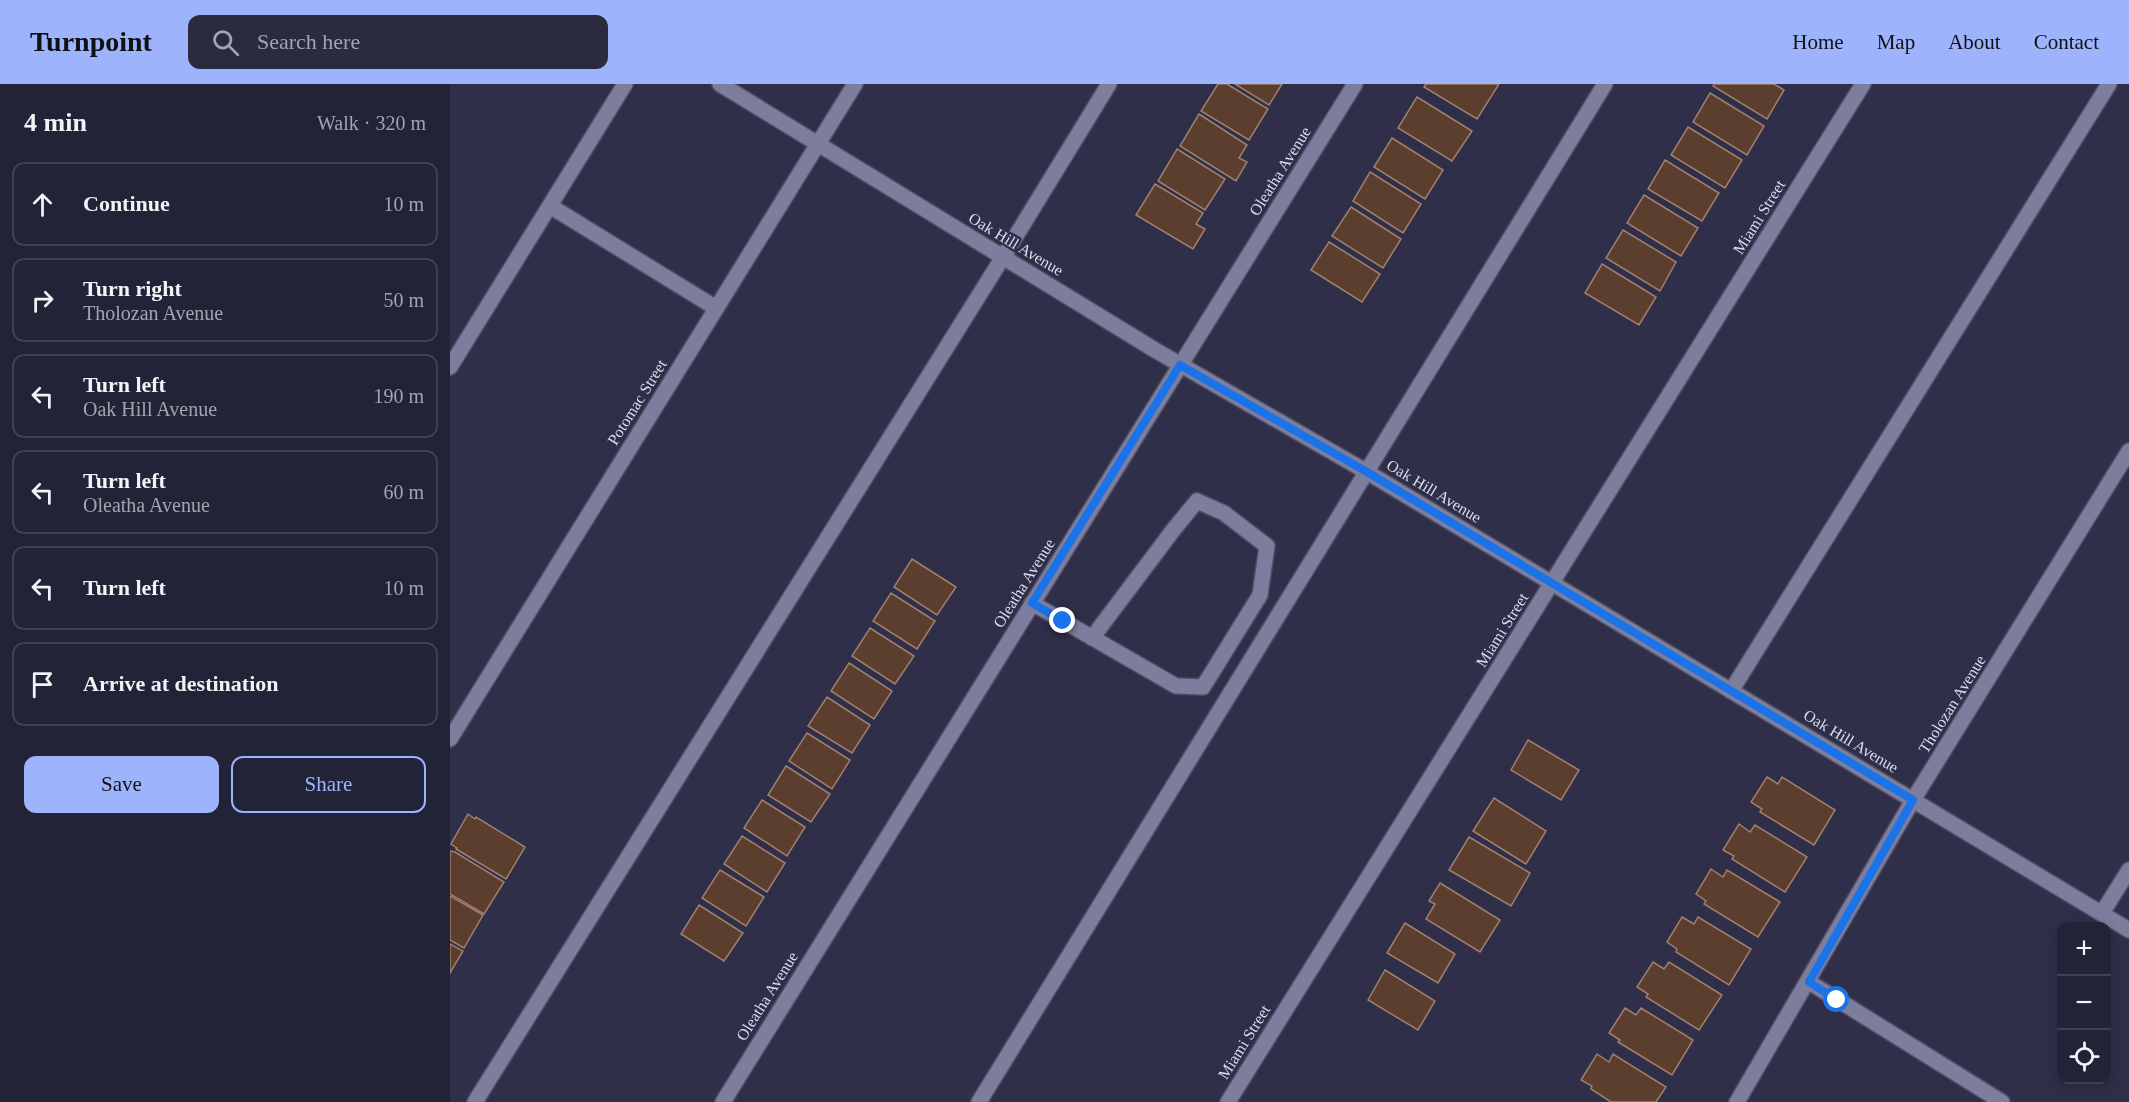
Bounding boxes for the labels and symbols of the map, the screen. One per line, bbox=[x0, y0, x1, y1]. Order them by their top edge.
street label: Oleatha Avenue bbox=[1246, 123, 1314, 219]
street label: Miami Street bbox=[1730, 176, 1789, 257]
street label: Oak Hill Avenue bbox=[966, 209, 1066, 279]
street label: Potomac Street bbox=[604, 356, 670, 448]
street label: Oak Hill Avenue bbox=[1384, 456, 1484, 526]
street label: Oleatha Avenue bbox=[990, 535, 1058, 631]
street label: Miami Street bbox=[1473, 589, 1532, 670]
route end bbox=[1049, 607, 1075, 633]
street label: Tholozan Avenue bbox=[1915, 652, 1989, 756]
street label: Oak Hill Avenue bbox=[1801, 706, 1901, 776]
street label: Oleatha Avenue bbox=[733, 948, 801, 1044]
route start bbox=[1823, 986, 1849, 1012]
street label: Miami Street bbox=[1215, 1001, 1274, 1082]

